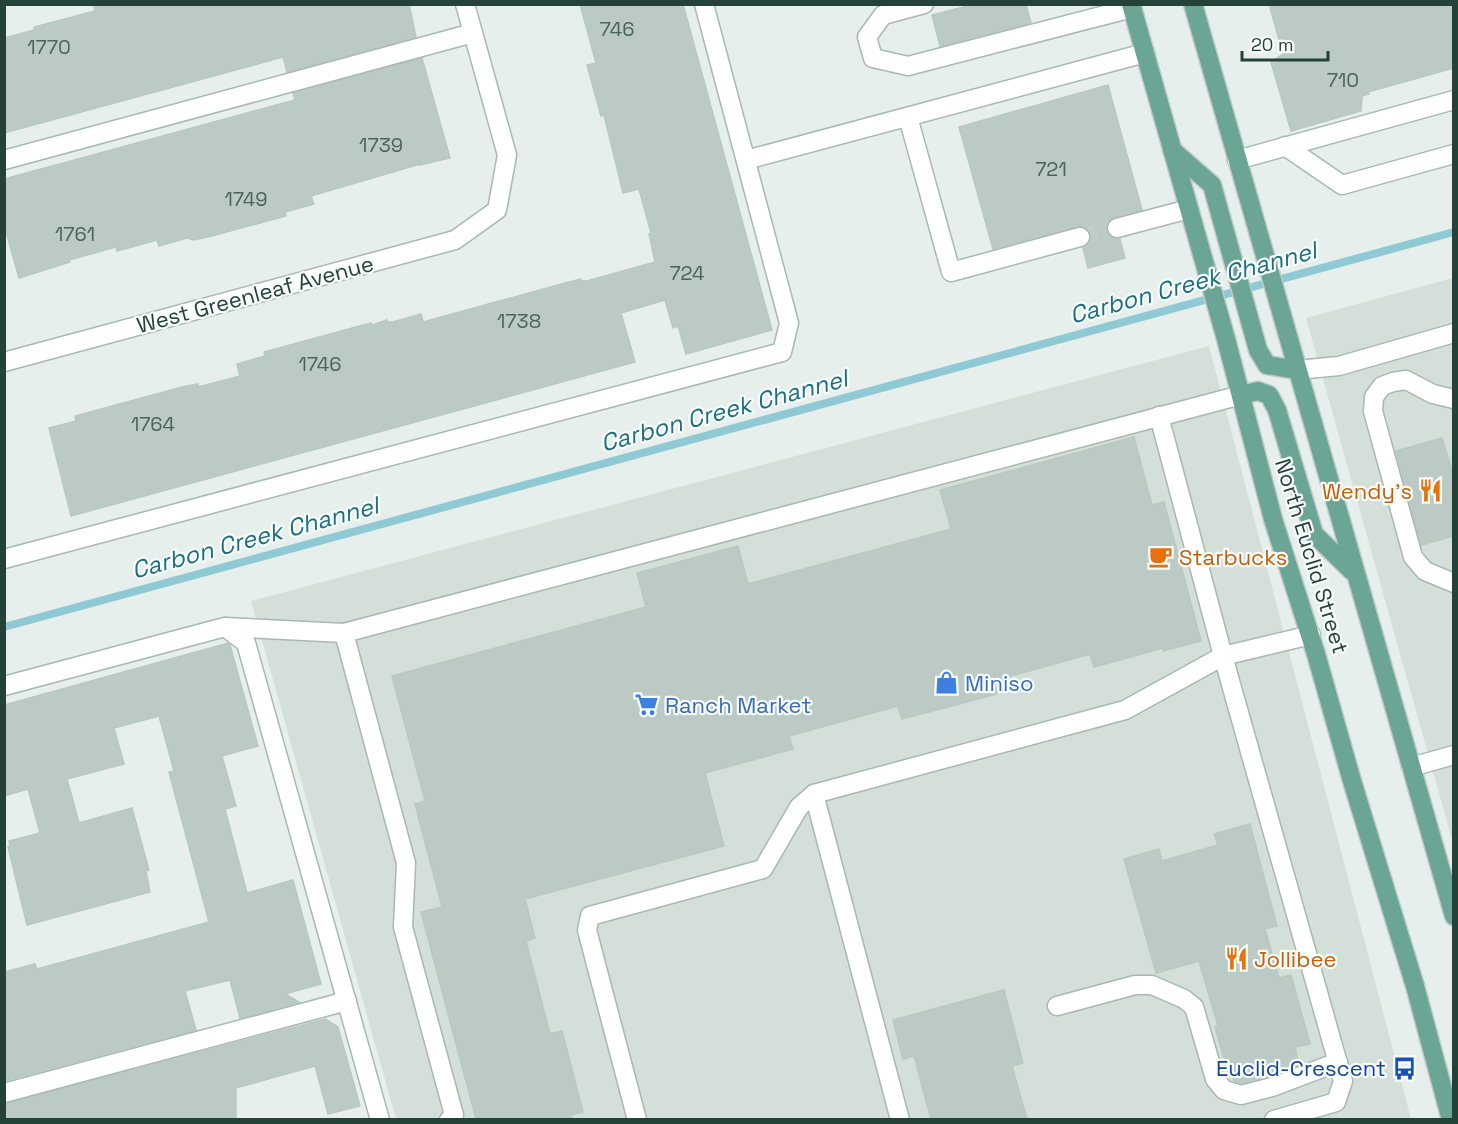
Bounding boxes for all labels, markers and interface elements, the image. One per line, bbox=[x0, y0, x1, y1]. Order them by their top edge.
house number: 746 bbox=[600, 16, 634, 42]
scale bar bbox=[1242, 24, 1328, 62]
text: 20 m bbox=[1251, 33, 1294, 56]
house number: 1770 bbox=[27, 34, 71, 60]
house number: 710 bbox=[1327, 67, 1359, 93]
house number: 1739 bbox=[359, 132, 403, 158]
house number: 721 bbox=[1035, 156, 1067, 182]
house number: 1749 bbox=[224, 186, 268, 212]
house number: 1761 bbox=[55, 221, 95, 247]
water label: Carbon Creek Channel bbox=[1066, 234, 1323, 330]
street label: West Greenleaf Avenue bbox=[133, 249, 377, 339]
house number: 724 bbox=[669, 260, 705, 286]
house number: 1738 bbox=[497, 308, 541, 334]
house number: 1746 bbox=[298, 351, 342, 377]
water label: Carbon Creek Channel bbox=[597, 362, 854, 458]
house number: 1764 bbox=[131, 411, 175, 437]
street label: North Euclid Street bbox=[1269, 455, 1355, 657]
place label: Wendy's bbox=[1322, 477, 1412, 505]
restaurant icon: Wendy's bbox=[1417, 478, 1443, 504]
water label: Carbon Creek Channel bbox=[128, 489, 385, 585]
place label: Starbucks bbox=[1179, 543, 1287, 571]
cafe icon: Starbucks bbox=[1148, 544, 1174, 570]
place label: Miniso bbox=[965, 669, 1034, 697]
shop icon: Miniso bbox=[934, 670, 960, 696]
place label: Ranch Market bbox=[665, 691, 811, 719]
supermarket icon: Ranch Market bbox=[634, 692, 660, 718]
place label: Jollibee bbox=[1254, 945, 1336, 973]
restaurant icon: Jollibee bbox=[1223, 946, 1249, 972]
place label: Euclid-Crescent bbox=[1216, 1054, 1386, 1082]
bus stop icon: Euclid-Crescent bbox=[1391, 1055, 1417, 1081]

